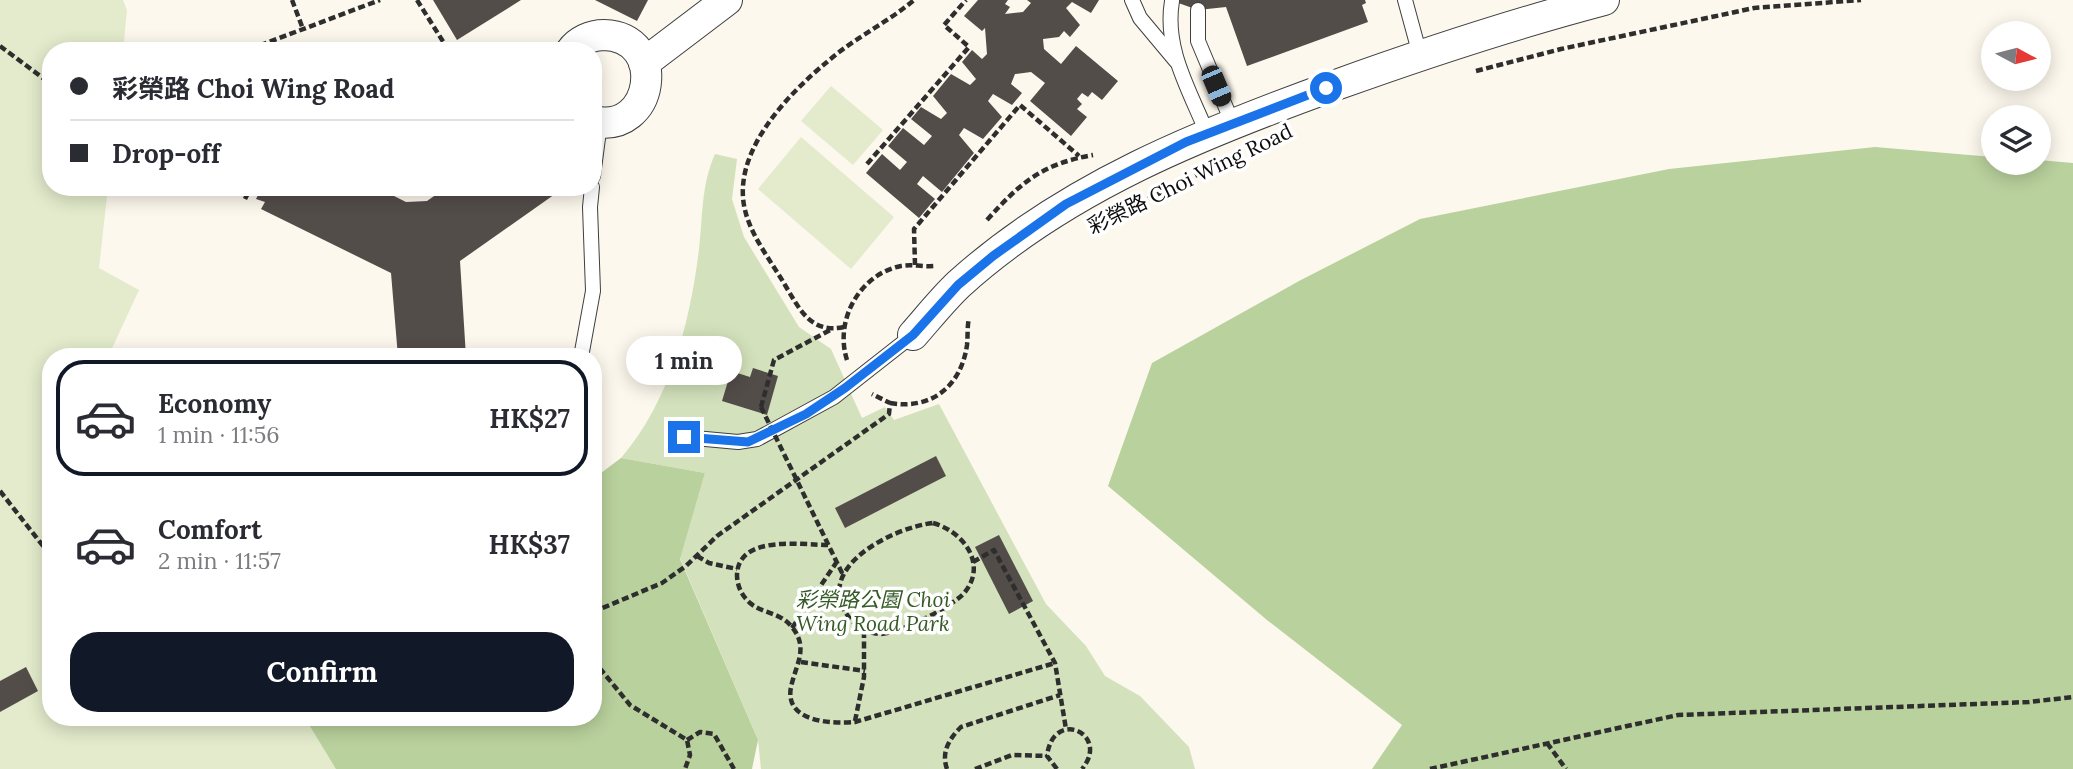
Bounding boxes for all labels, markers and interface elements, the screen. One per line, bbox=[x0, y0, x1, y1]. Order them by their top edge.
north arrow bbox=[1981, 21, 2051, 91]
map controls bbox=[1981, 21, 2051, 175]
car bbox=[1199, 63, 1234, 109]
text: 彩榮路 Choi Wing Road bbox=[112, 72, 394, 105]
route start bbox=[1310, 72, 1342, 104]
button: layers bbox=[1981, 105, 2051, 175]
street label: 彩榮路 Choi Wing Road bbox=[1083, 117, 1297, 240]
text: Drop-off bbox=[112, 137, 220, 170]
callout: 1 min bbox=[626, 336, 742, 384]
text: 1 min bbox=[655, 346, 713, 375]
icon: car bbox=[74, 387, 137, 450]
text: Economy bbox=[158, 387, 271, 420]
text: HK$27 bbox=[489, 402, 570, 435]
text: 1 min · 11:56 bbox=[158, 420, 280, 449]
route end bbox=[668, 421, 700, 453]
icon: car bbox=[74, 513, 137, 576]
text: Comfort bbox=[158, 513, 262, 546]
text: HK$37 bbox=[488, 528, 570, 561]
text: 2 min · 11:57 bbox=[158, 546, 281, 575]
park label: 彩榮路公園 Choi Wing Road Park bbox=[796, 586, 951, 637]
button: Confirm bbox=[70, 632, 574, 712]

